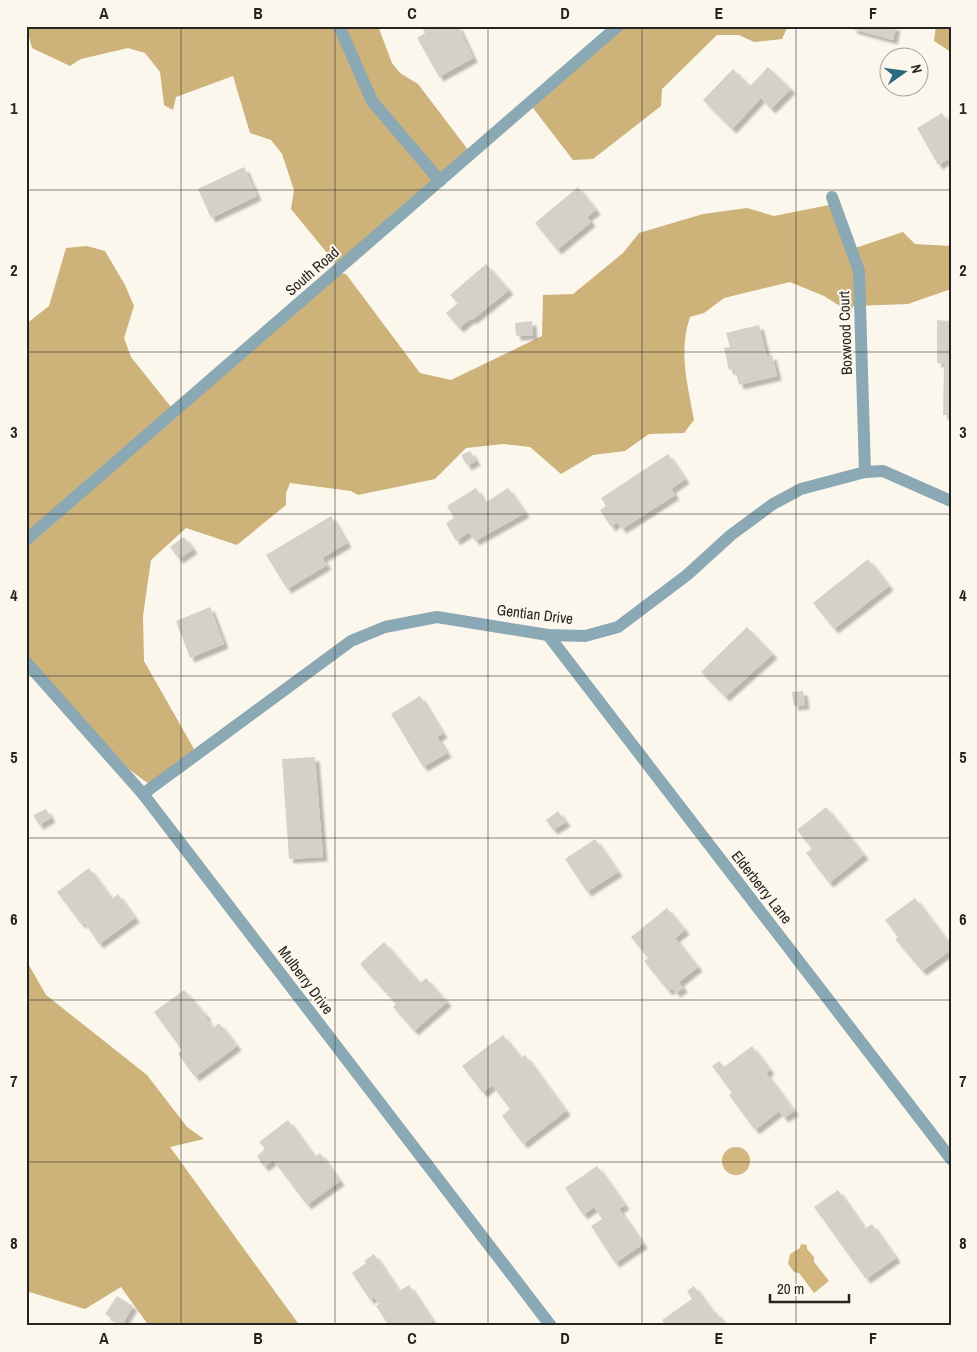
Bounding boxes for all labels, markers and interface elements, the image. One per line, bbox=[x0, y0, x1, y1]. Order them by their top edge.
text: A bbox=[99, 2, 109, 24]
text: B bbox=[253, 2, 263, 24]
text: C bbox=[407, 2, 417, 24]
text: D bbox=[560, 2, 570, 24]
text: E bbox=[715, 2, 724, 24]
text: F bbox=[869, 2, 877, 24]
north arrow bbox=[880, 48, 930, 98]
text: N bbox=[907, 63, 926, 75]
text: 1 bbox=[10, 97, 18, 119]
text: 1 bbox=[959, 97, 967, 119]
street label: South Road bbox=[281, 242, 343, 300]
text: 2 bbox=[10, 259, 18, 281]
text: 2 bbox=[959, 259, 967, 281]
street label: Boxwood Court bbox=[833, 290, 857, 375]
text: 3 bbox=[10, 421, 18, 443]
text: 3 bbox=[959, 421, 967, 443]
text: 4 bbox=[10, 584, 18, 606]
text: 4 bbox=[959, 584, 967, 606]
street label: Gentian Drive bbox=[496, 599, 574, 629]
text: 5 bbox=[10, 746, 18, 768]
text: 5 bbox=[959, 746, 967, 768]
street label: Elderberry Lane bbox=[727, 846, 797, 928]
text: 6 bbox=[10, 908, 18, 930]
text: 6 bbox=[959, 908, 967, 930]
street label: Mulberry Drive bbox=[273, 941, 339, 1019]
text: 7 bbox=[10, 1070, 18, 1092]
text: 7 bbox=[959, 1070, 967, 1092]
text: 8 bbox=[10, 1232, 18, 1254]
text: 8 bbox=[959, 1232, 967, 1254]
scale bar bbox=[770, 1272, 848, 1304]
text: 20 m bbox=[777, 1278, 804, 1299]
text: A bbox=[99, 1327, 109, 1349]
text: B bbox=[253, 1327, 263, 1349]
text: C bbox=[407, 1327, 417, 1349]
text: D bbox=[560, 1327, 570, 1349]
text: E bbox=[715, 1327, 724, 1349]
text: F bbox=[869, 1327, 877, 1349]

